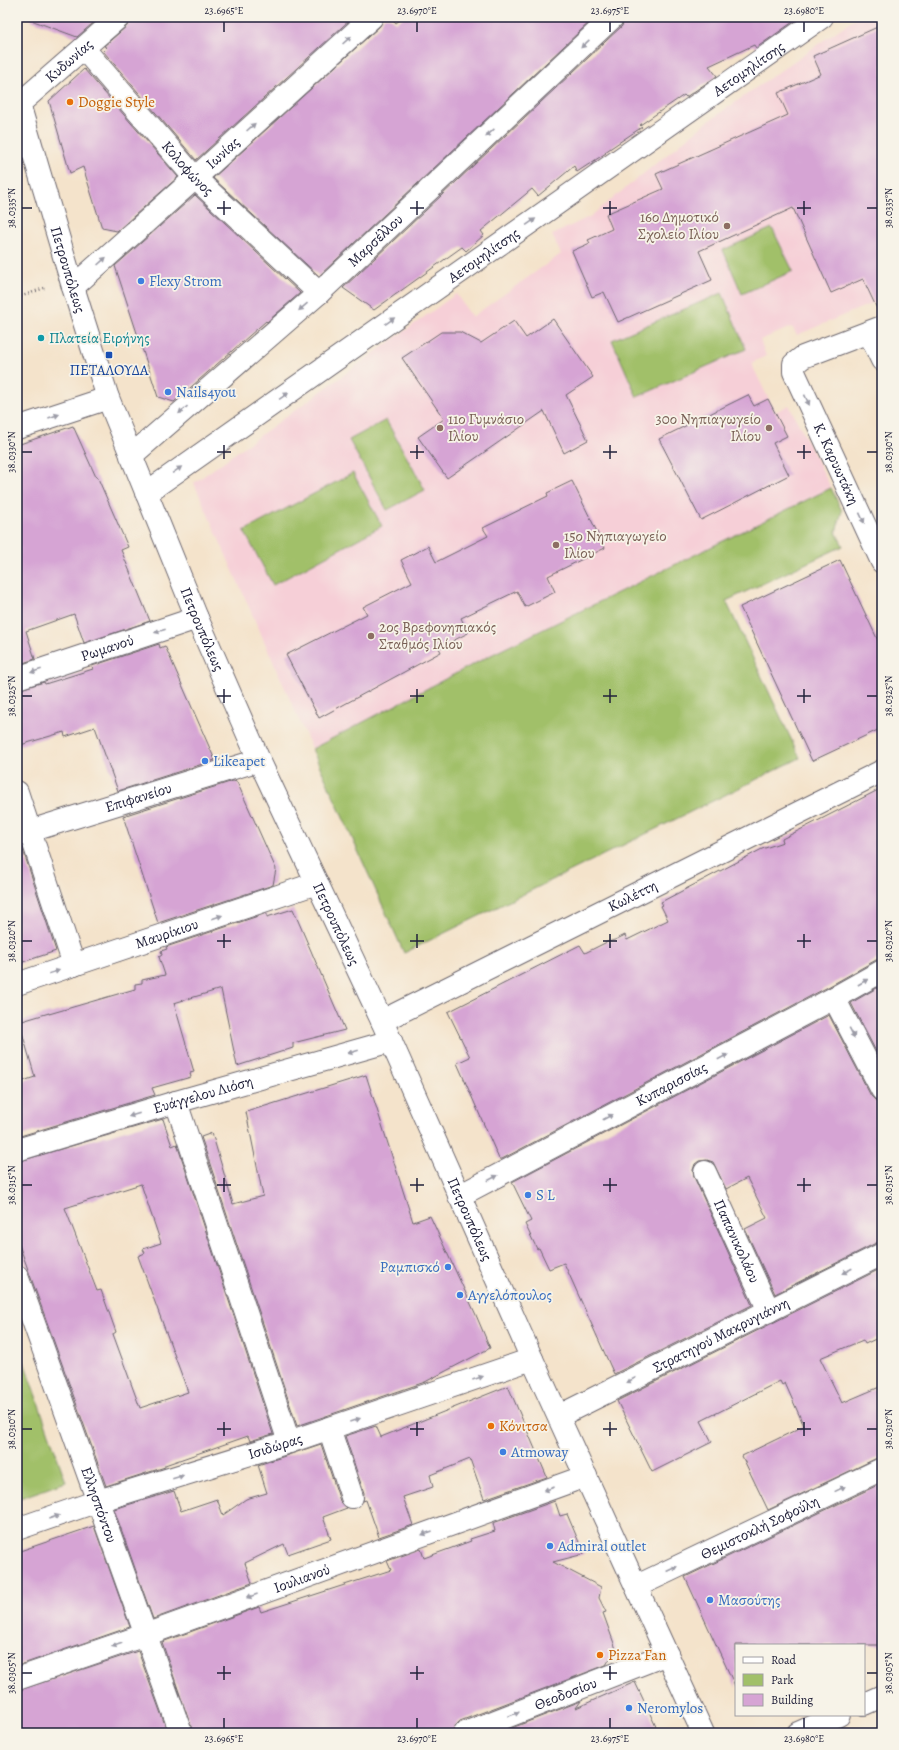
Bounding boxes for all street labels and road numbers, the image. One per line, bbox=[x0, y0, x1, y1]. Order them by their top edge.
street label: Κυδωνίας bbox=[41, 34, 97, 87]
street label: Αετομηλίτσης bbox=[708, 37, 788, 101]
street label: Ιωνίας bbox=[202, 132, 244, 173]
street label: Κολοφώνος bbox=[157, 136, 218, 200]
street label: Μαρσέλλου bbox=[343, 209, 407, 271]
street label: Αετομηλίτσης bbox=[443, 223, 523, 288]
street label: Πετρουπόλεως bbox=[46, 224, 91, 315]
street label: Κ. Καρυωτάκη bbox=[809, 419, 864, 508]
street label: Πετρουπόλεως bbox=[176, 584, 229, 674]
street label: Ρωμανού bbox=[78, 630, 136, 666]
street label: Επιφανείου bbox=[103, 778, 174, 817]
street label: Κωλέττη bbox=[604, 875, 661, 917]
street label: Πετρουπόλεως bbox=[308, 879, 364, 969]
street label: Μαυρίκιου bbox=[133, 914, 201, 953]
street label: Κυπαρισσίας bbox=[632, 1057, 710, 1111]
street label: Ευάγγελου Λιόση bbox=[151, 1071, 255, 1118]
street label: Πετρουπόλεως bbox=[443, 1174, 497, 1264]
street label: Παπανικολάου bbox=[709, 1196, 765, 1286]
street label: Στρατηγού Μακρυγιάννη bbox=[649, 1292, 792, 1377]
street label: Ισιδώρας bbox=[246, 1428, 305, 1464]
street label: Ελλησπόντου bbox=[76, 1464, 122, 1546]
street label: Θεμιστοκλή Σοφούλη bbox=[697, 1491, 822, 1564]
street label: Ιουλιανού bbox=[271, 1559, 333, 1598]
street label: Θεοδοσίου bbox=[532, 1672, 600, 1715]

